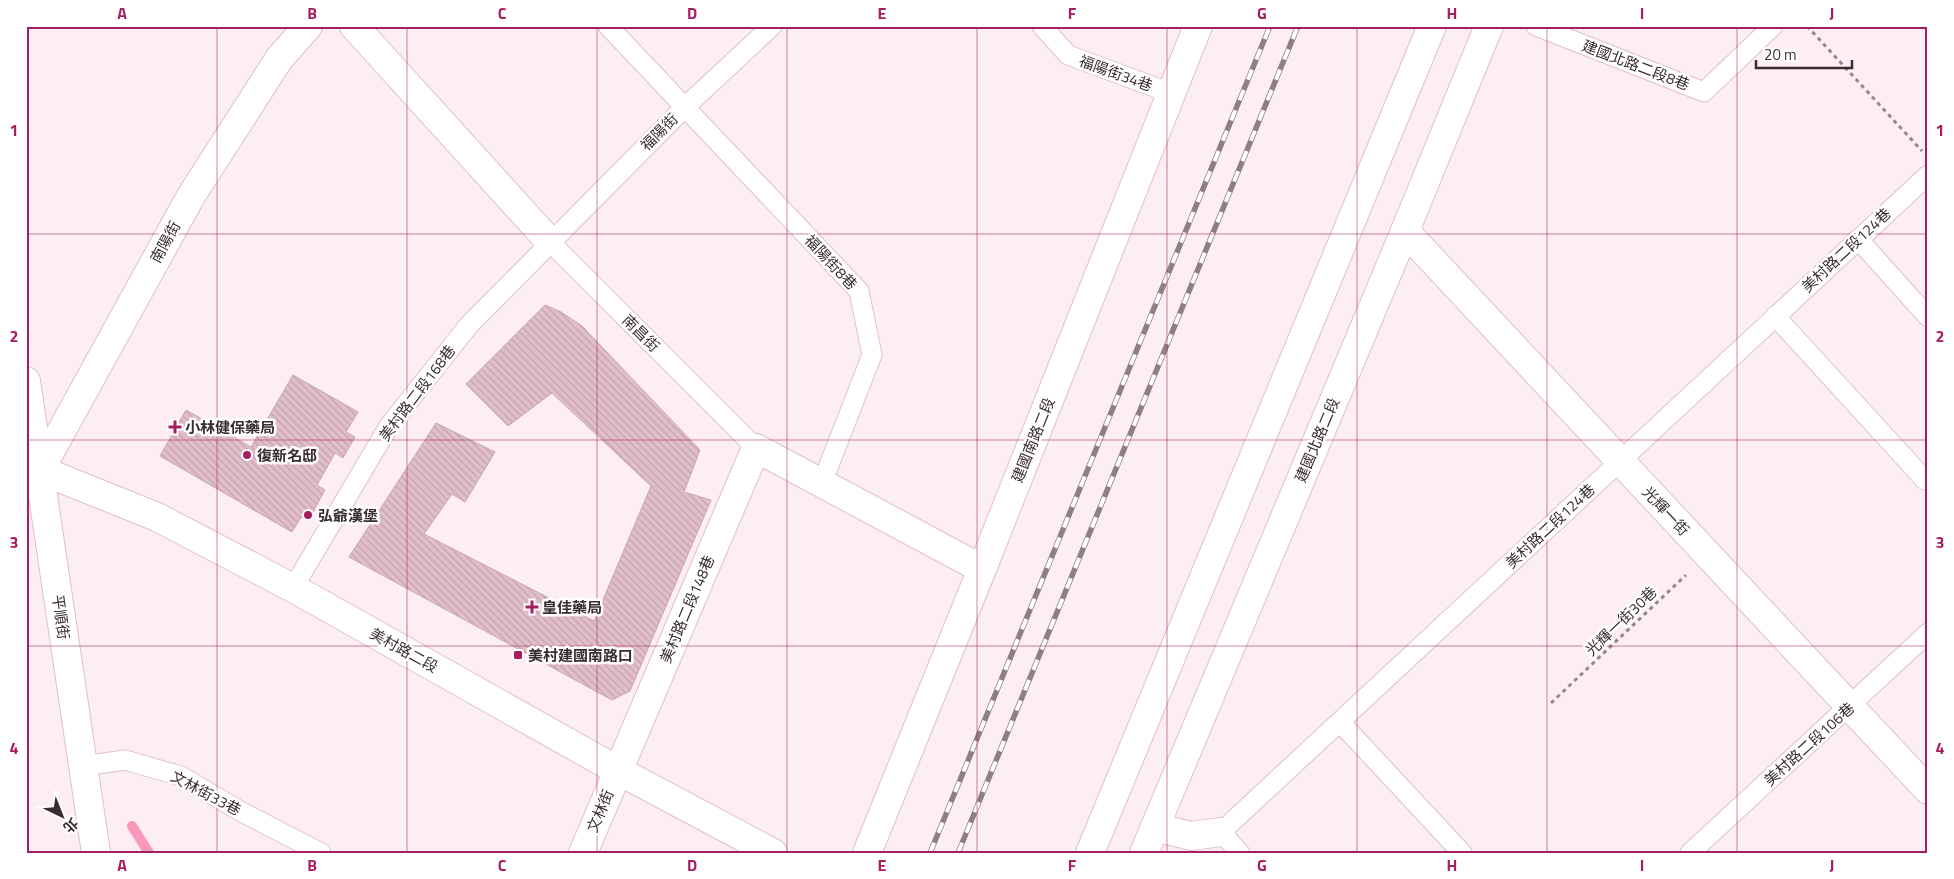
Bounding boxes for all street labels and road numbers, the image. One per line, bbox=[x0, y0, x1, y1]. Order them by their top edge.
street label: 建國北路二段8巷 bbox=[1579, 34, 1693, 96]
street label: 福陽街34巷 bbox=[1076, 49, 1156, 97]
street label: 福陽街 bbox=[635, 108, 683, 156]
street label: 美村路二段124巷 bbox=[1796, 202, 1896, 298]
street label: 南陽街 bbox=[144, 217, 186, 267]
street label: 福陽街8巷 bbox=[799, 229, 863, 295]
street label: 南昌街 bbox=[617, 309, 665, 357]
street label: 美村路二段168巷 bbox=[373, 340, 461, 446]
street label: 建國南路二段 bbox=[1005, 394, 1061, 486]
street label: 建國北路二段 bbox=[1289, 394, 1345, 486]
street label: 美村路二段124巷 bbox=[1500, 478, 1600, 574]
street label: 光輝一街 bbox=[1637, 481, 1695, 541]
street label: 美村路二段148巷 bbox=[654, 551, 720, 667]
street label: 光輝一街30巷 bbox=[1580, 581, 1662, 661]
street label: 平順街 bbox=[46, 593, 76, 641]
street label: 美村路二段 bbox=[366, 622, 442, 678]
street label: 美村路二段106巷 bbox=[1758, 697, 1860, 791]
street label: 文林街33巷 bbox=[167, 765, 245, 821]
street label: 文林街 bbox=[581, 786, 619, 836]

